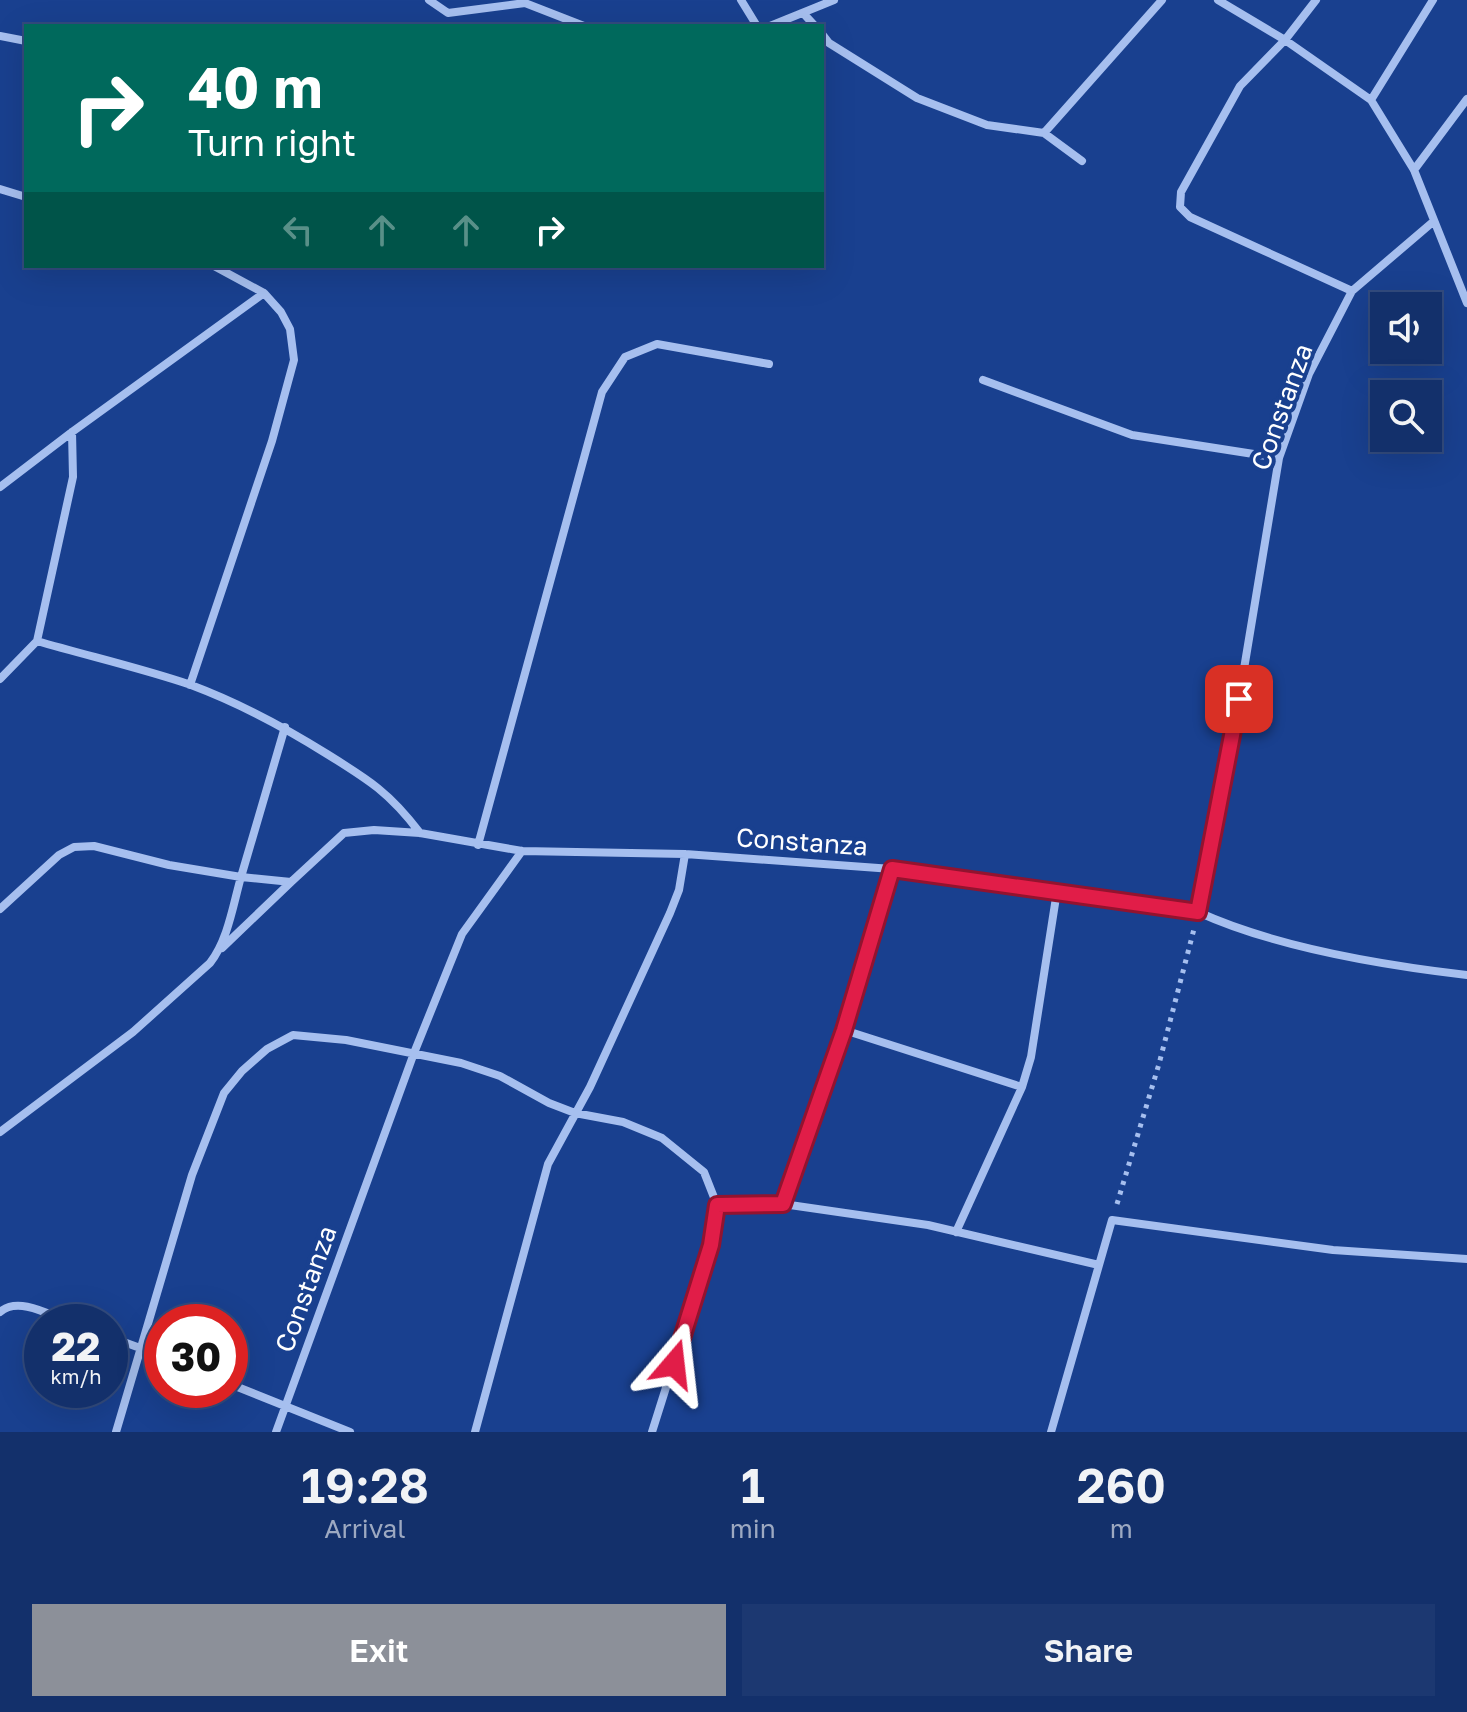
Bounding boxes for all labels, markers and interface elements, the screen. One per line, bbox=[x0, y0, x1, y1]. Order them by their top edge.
text: 40 m bbox=[188, 53, 322, 120]
icon: right bbox=[56, 56, 160, 160]
text: Turn right bbox=[188, 121, 356, 164]
icon: left bbox=[276, 208, 320, 252]
icon: ahead bbox=[360, 208, 404, 252]
icon: ahead bbox=[444, 208, 488, 252]
icon: right bbox=[528, 208, 572, 252]
map controls bbox=[1370, 292, 1442, 452]
button: sound bbox=[1370, 292, 1442, 364]
street label: Constanza bbox=[1244, 339, 1319, 474]
button: search bbox=[1370, 380, 1442, 452]
pin bbox=[1205, 665, 1273, 733]
icon: arrive bbox=[1217, 677, 1261, 721]
street label: Constanza bbox=[735, 821, 869, 862]
street label: Constanza bbox=[268, 1221, 343, 1356]
speed limit sign: 30 bbox=[144, 1304, 248, 1408]
text: 22 bbox=[52, 1322, 100, 1370]
position arrow bbox=[632, 1322, 716, 1406]
text: km/h bbox=[51, 1364, 101, 1388]
text: 19:28 bbox=[301, 1456, 429, 1514]
text: 1 bbox=[741, 1456, 765, 1514]
text: 260 bbox=[1077, 1456, 1166, 1514]
text: Arrival bbox=[324, 1513, 406, 1544]
text: min bbox=[730, 1513, 776, 1544]
text: m bbox=[1110, 1513, 1133, 1544]
button: Exit bbox=[32, 1604, 726, 1696]
button: Share bbox=[742, 1604, 1435, 1696]

